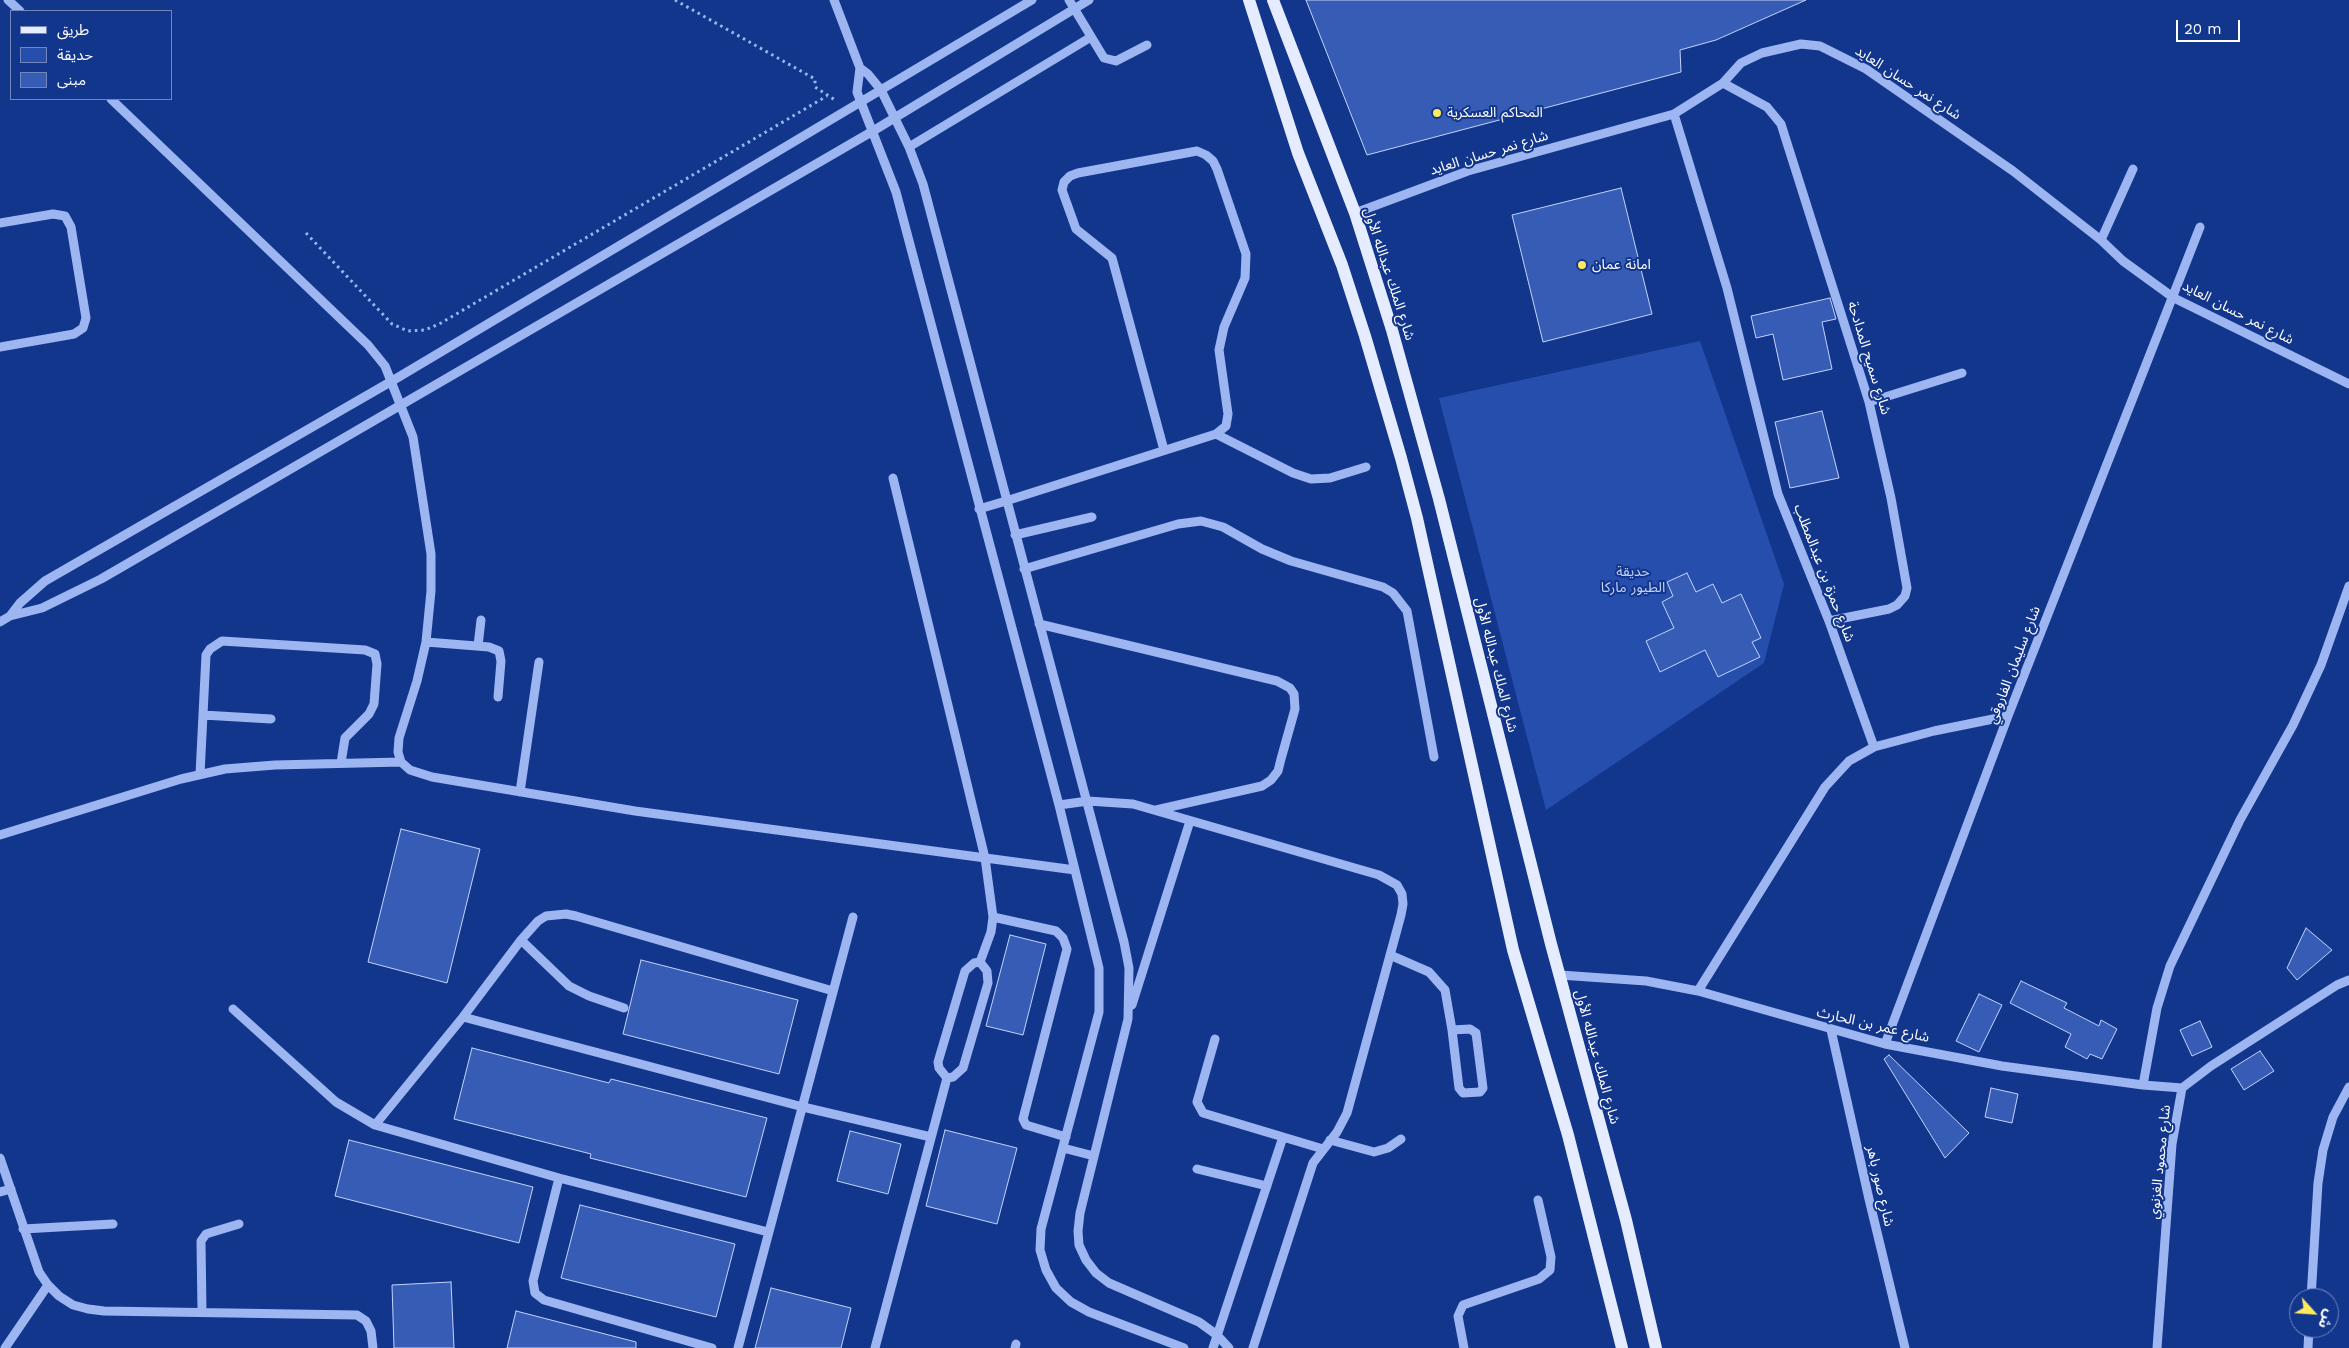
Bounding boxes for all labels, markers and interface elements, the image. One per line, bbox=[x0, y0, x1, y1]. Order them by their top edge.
legend bbox=[10, 10, 172, 100]
scale bar bbox=[2179, 10, 2243, 42]
text: 20 m bbox=[2184, 20, 2222, 38]
text: طريق bbox=[57, 21, 89, 39]
street label: شارع نمر حسان العايد bbox=[1852, 43, 1964, 123]
text: حديقة bbox=[57, 46, 93, 64]
text: مبنى bbox=[57, 71, 86, 89]
place label: المحاكم العسكرية bbox=[1447, 105, 1543, 121]
marker: المحاكم العسكرية bbox=[1431, 107, 1443, 119]
street label: شارع نمر حسان العايد bbox=[1428, 127, 1550, 179]
street label: شارع الملك عبدالله الأول bbox=[1360, 206, 1418, 342]
place label: امانة عمان bbox=[1592, 257, 1651, 273]
marker: امانة عمان bbox=[1576, 259, 1588, 271]
street label: شارع نمر حسان العايد bbox=[2179, 278, 2297, 348]
street label: شارع سميح المدادحة bbox=[1844, 299, 1894, 417]
street label: شارع حمزة بن عبدالمطلب bbox=[1790, 502, 1858, 644]
park label: حديقة الطيور ماركا bbox=[1601, 564, 1665, 596]
street label: شارع الملك عبدالله الأول bbox=[1471, 596, 1521, 734]
street label: شارع سليمان الفاروقي bbox=[1984, 604, 2044, 726]
street label: شارع الملك عبدالله الأول bbox=[1571, 988, 1623, 1126]
street label: شارع عمر بن الحارث bbox=[1815, 1004, 1931, 1046]
street label: شارع محمود الغزنوي bbox=[2146, 1104, 2174, 1220]
street label: شارع صور باهر bbox=[1863, 1144, 1897, 1228]
north arrow bbox=[2289, 1288, 2339, 1338]
text: ش bbox=[2315, 1307, 2338, 1331]

